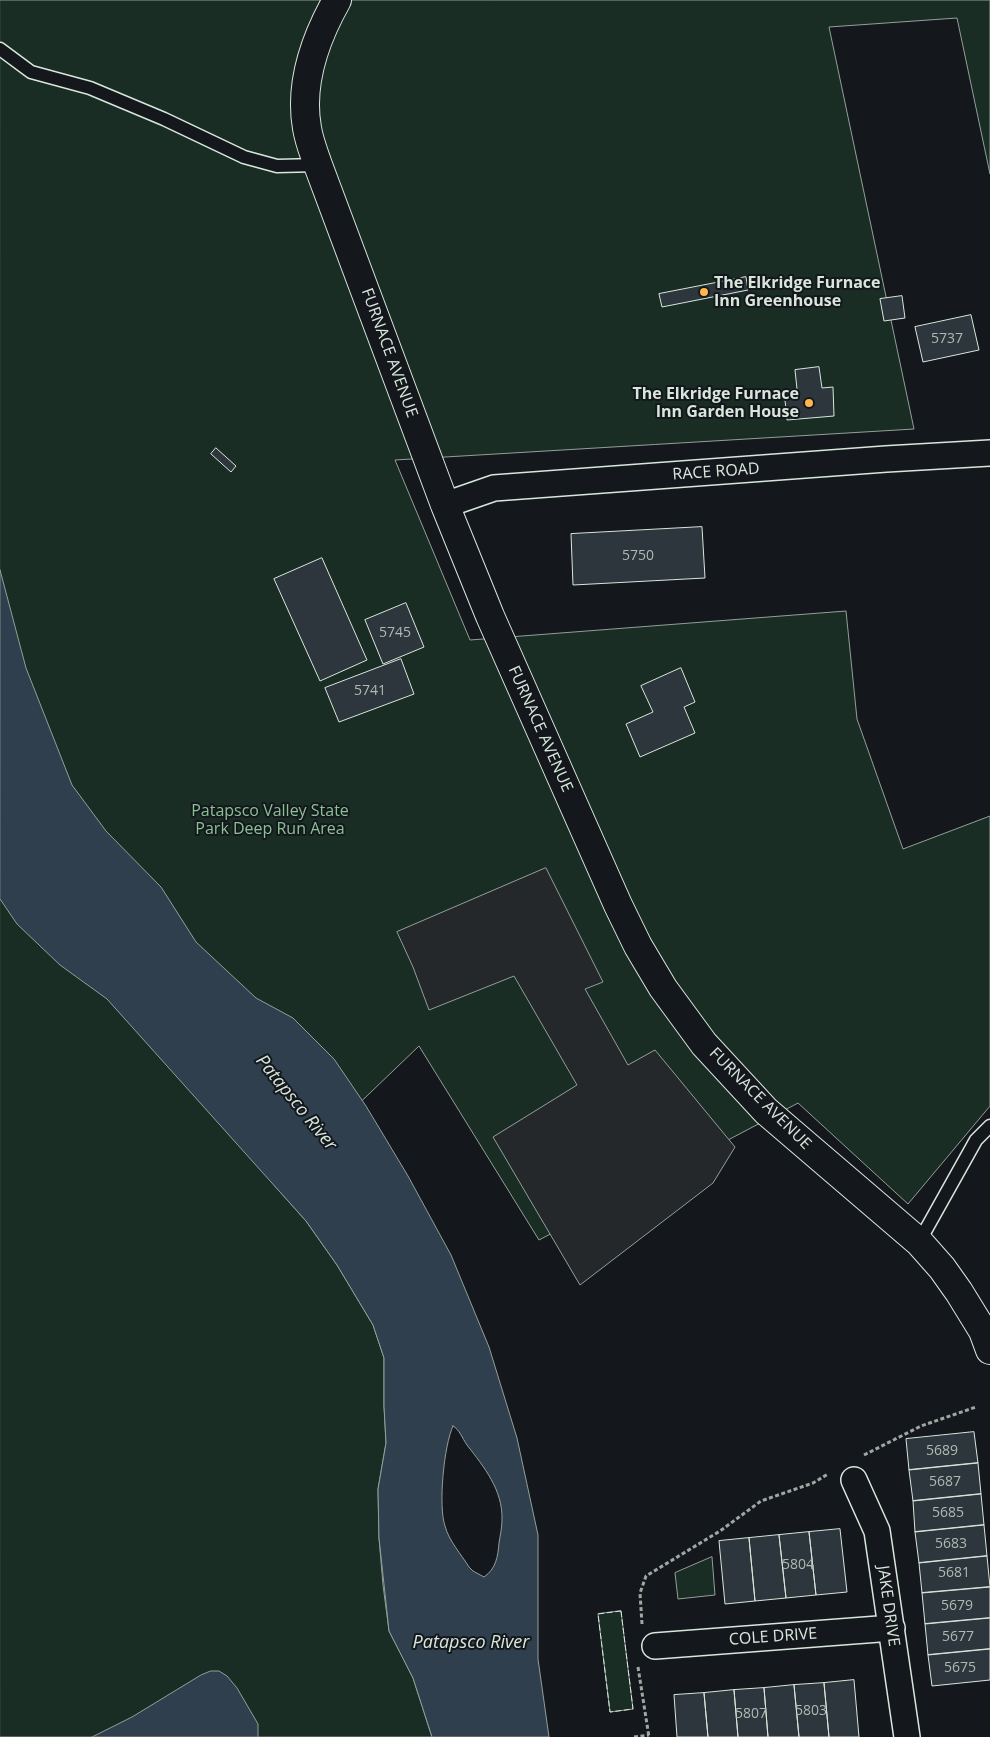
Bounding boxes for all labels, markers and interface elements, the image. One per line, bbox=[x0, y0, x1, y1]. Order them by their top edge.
place label: The Elkridge Furnace Inn Greenhouse bbox=[714, 273, 881, 311]
street label: FURNACE AVENUE bbox=[357, 286, 421, 420]
marker: The Elkridge Furnace Inn Greenhouse bbox=[698, 286, 710, 298]
house number: 5737 bbox=[931, 331, 963, 347]
place label: The Elkridge Furnace Inn Garden House bbox=[632, 384, 799, 422]
marker: The Elkridge Furnace Inn Garden House bbox=[803, 397, 815, 409]
street label: RACE ROAD bbox=[672, 459, 760, 485]
house number: 5750 bbox=[622, 548, 654, 564]
house number: 5745 bbox=[379, 625, 411, 641]
street label: FURNACE AVENUE bbox=[504, 663, 576, 795]
house number: 5741 bbox=[354, 683, 386, 699]
park label: Patapsco Valley State Park Deep Run Area bbox=[191, 801, 349, 839]
street label: FURNACE AVENUE bbox=[705, 1044, 815, 1154]
water label: Patapsco River bbox=[251, 1051, 341, 1155]
house number: 5689 bbox=[926, 1443, 958, 1459]
house number: 5687 bbox=[929, 1474, 961, 1490]
house number: 5685 bbox=[932, 1505, 964, 1521]
house number: 5683 bbox=[935, 1536, 967, 1552]
house number: 5804 bbox=[782, 1557, 814, 1573]
street label: JAKE DRIVE bbox=[873, 1564, 903, 1648]
house number: 5681 bbox=[938, 1565, 970, 1581]
house number: 5679 bbox=[941, 1598, 973, 1614]
street label: COLE DRIVE bbox=[728, 1624, 818, 1650]
house number: 5677 bbox=[942, 1629, 974, 1645]
water label: Patapsco River bbox=[413, 1632, 529, 1654]
house number: 5675 bbox=[944, 1660, 976, 1676]
house number: 5803 bbox=[795, 1703, 827, 1719]
house number: 5807 bbox=[735, 1706, 767, 1722]

